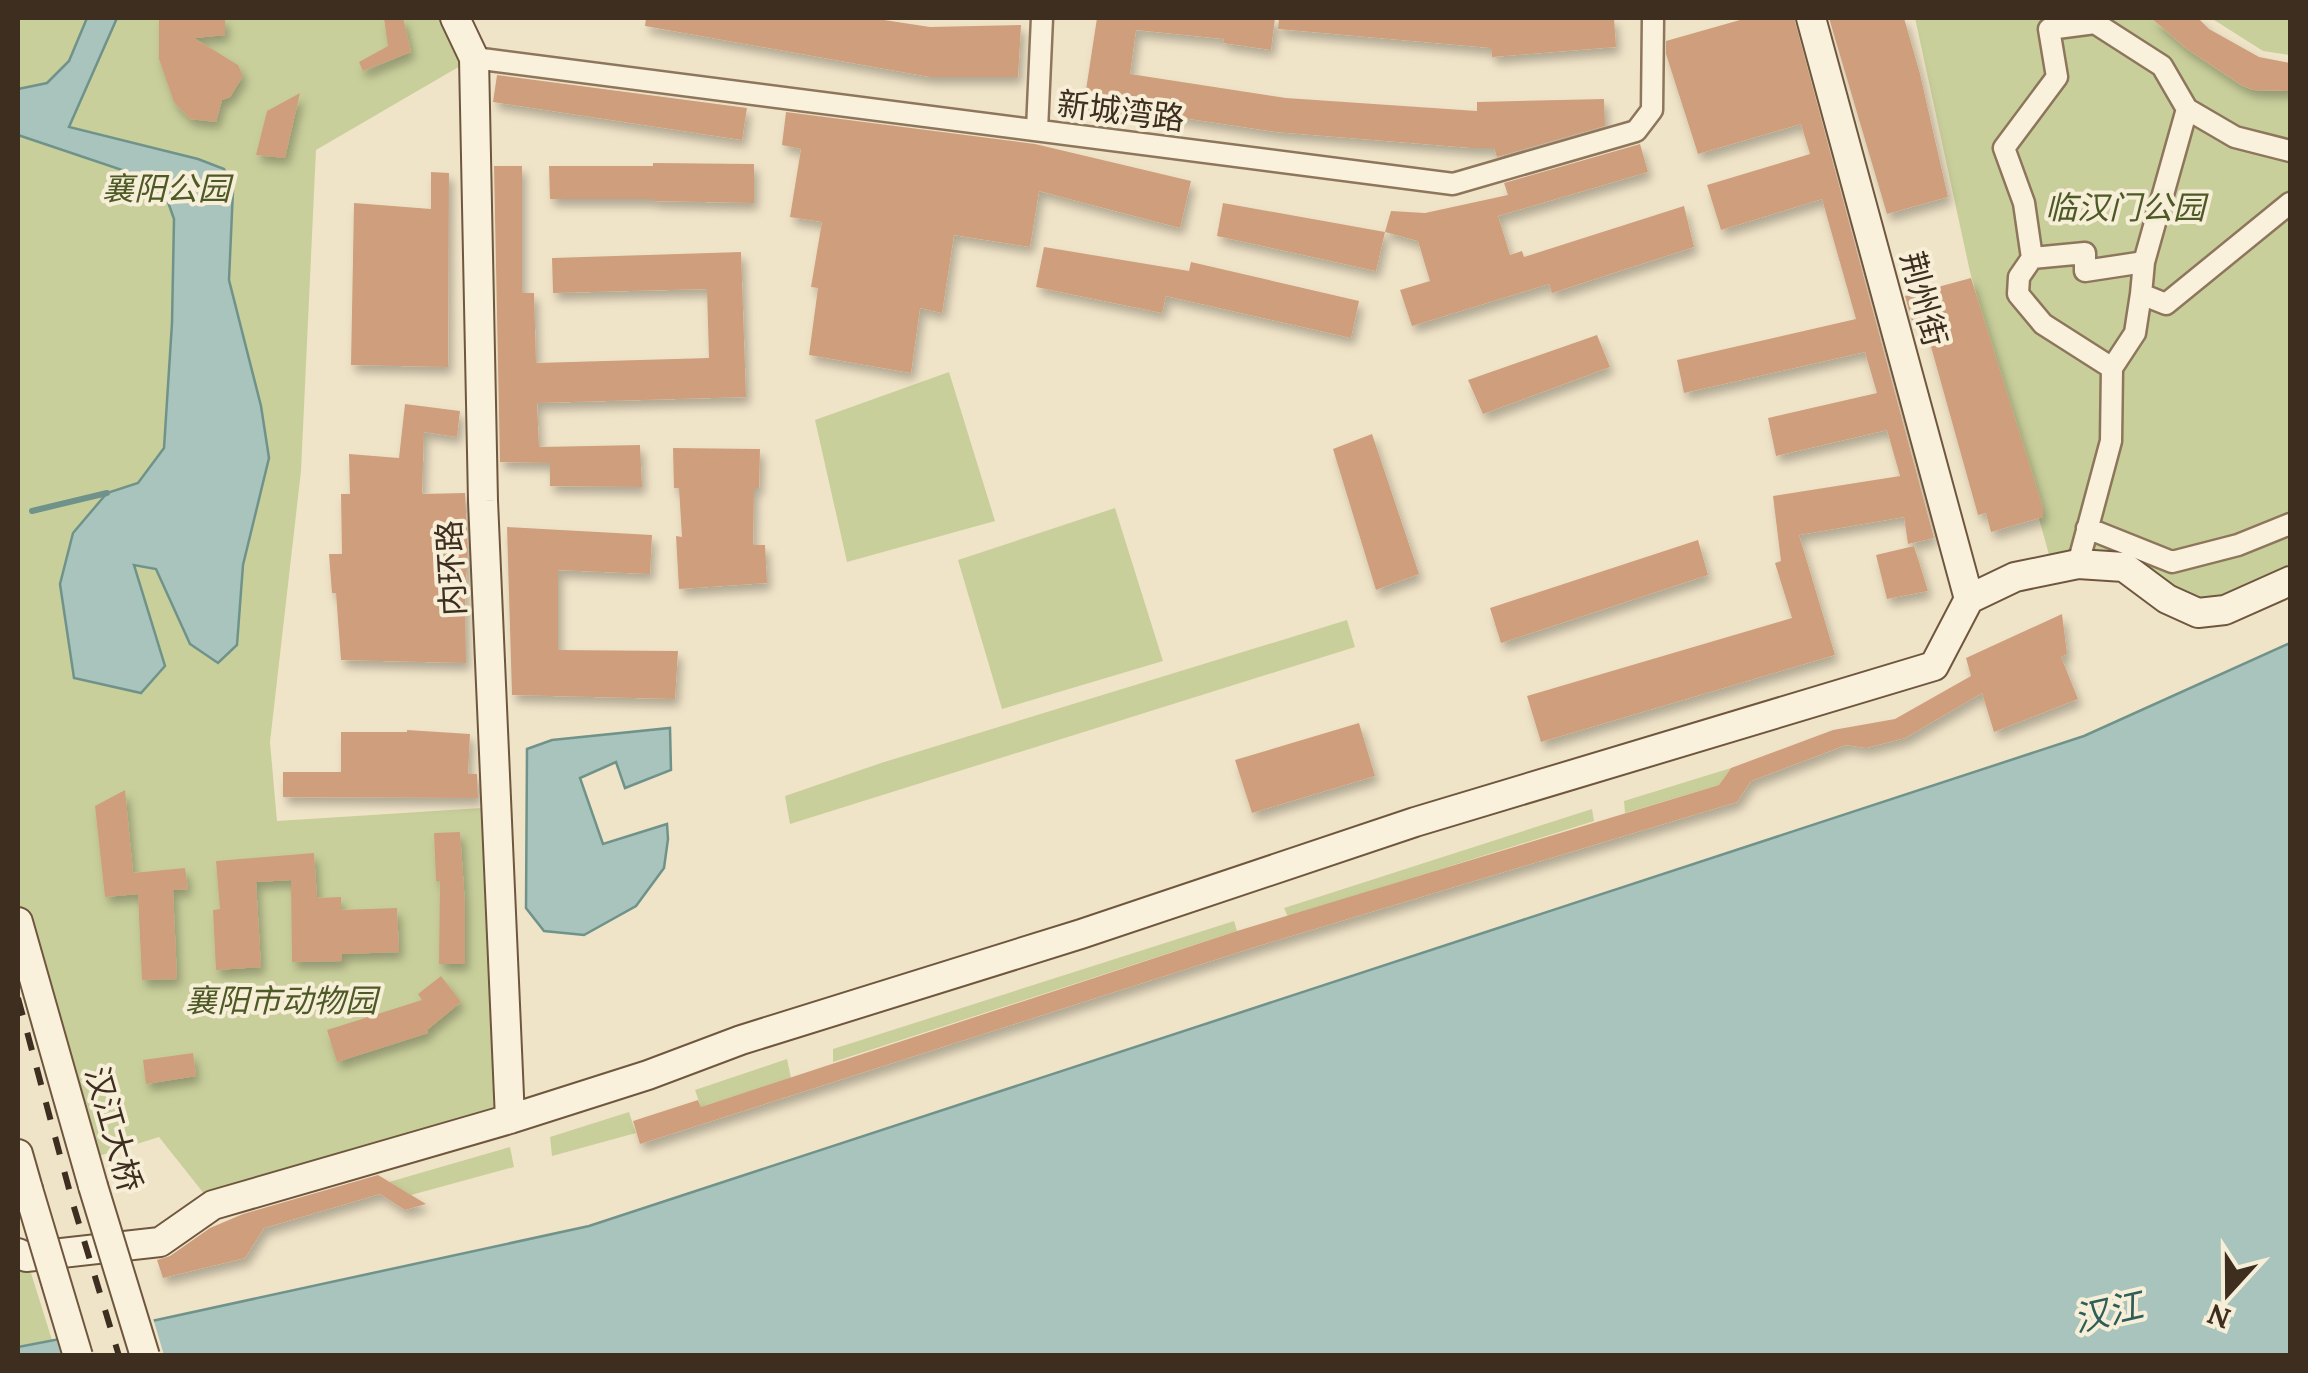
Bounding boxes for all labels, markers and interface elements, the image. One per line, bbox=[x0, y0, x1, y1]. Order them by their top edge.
street label: 新城湾路 bbox=[1055, 83, 1187, 139]
park label: 襄阳公园 bbox=[102, 168, 234, 209]
park label: 临汉门公园 bbox=[2045, 187, 2209, 228]
street label: 荆州街 bbox=[1892, 247, 1956, 351]
street label: 内环路 bbox=[428, 519, 474, 617]
park label: 襄阳市动物园 bbox=[185, 980, 381, 1021]
street label: 汉江大桥 bbox=[77, 1062, 151, 1196]
north arrow bbox=[2178, 1243, 2278, 1343]
water label: 汉江 bbox=[2069, 1281, 2151, 1342]
text: N bbox=[2202, 1296, 2236, 1337]

